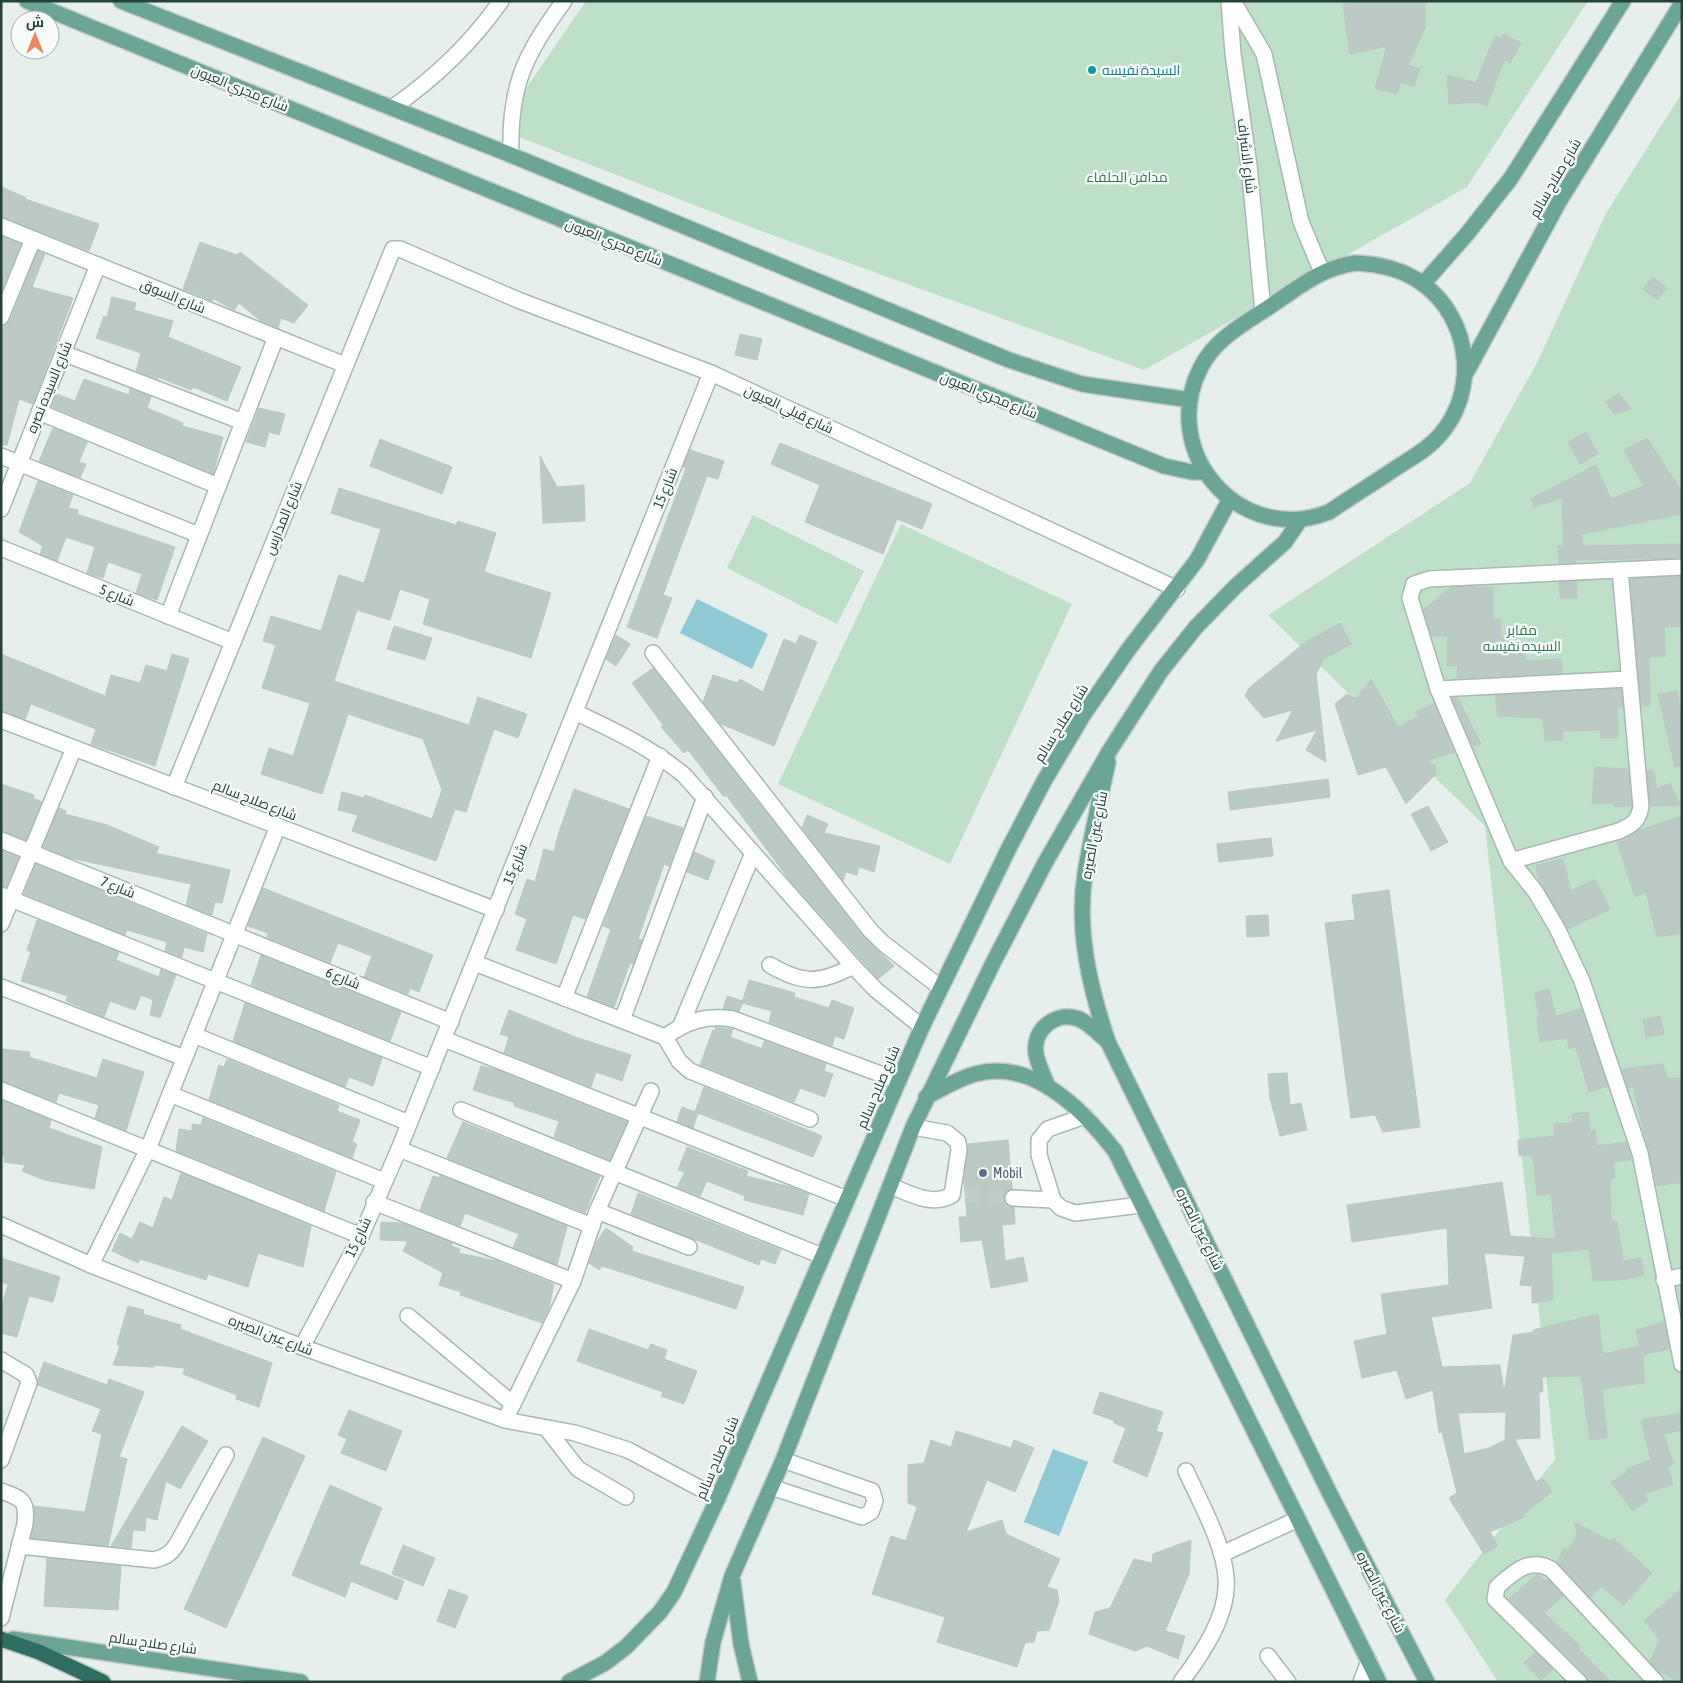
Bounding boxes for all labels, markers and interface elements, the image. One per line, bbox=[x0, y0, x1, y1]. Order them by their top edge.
north arrow bbox=[10, 10, 60, 60]
text: ش bbox=[26, 14, 44, 31]
street label: شارع مجري العيون bbox=[188, 61, 291, 118]
place label: السيدة نفيسه bbox=[1102, 62, 1180, 78]
marker: السيدة نفيسه bbox=[1086, 64, 1098, 76]
street label: شارع الاشراف bbox=[1233, 118, 1260, 195]
street label: شارع صلاح سالم bbox=[1526, 136, 1586, 221]
park label: مدافن الحلفاء bbox=[1086, 169, 1168, 185]
street label: شارع مجري العيون bbox=[562, 215, 665, 272]
street label: شارع السوق bbox=[138, 276, 208, 317]
street label: شارع السيده نصره bbox=[23, 339, 76, 436]
street label: شارع مجري العيون bbox=[937, 368, 1040, 425]
street label: شارع قبلي العيون bbox=[740, 381, 836, 440]
street label: شارع 15 bbox=[650, 465, 681, 511]
street label: شارع المدارس bbox=[261, 479, 306, 558]
street label: شارع 5 bbox=[97, 581, 137, 610]
park label: مقابر السيده نفيسه bbox=[1483, 622, 1561, 654]
street label: شارع صلاح سالم bbox=[1031, 681, 1093, 766]
street label: شارع صلاح سالم bbox=[210, 777, 299, 825]
street label: شارع عين الصيره bbox=[1078, 790, 1111, 880]
street label: شارع 15 bbox=[500, 841, 531, 887]
street label: شارع 7 bbox=[98, 873, 138, 902]
street label: شارع 6 bbox=[323, 964, 363, 993]
street label: شارع صلاح سالم bbox=[853, 1043, 905, 1132]
place label: Mobil bbox=[993, 1165, 1023, 1181]
marker: Mobil bbox=[977, 1167, 989, 1179]
street label: شارع عين الصيره bbox=[1172, 1185, 1227, 1273]
street label: شارع 15 bbox=[342, 1214, 375, 1260]
street label: شارع عين الصيره bbox=[226, 1312, 316, 1359]
street label: شارع صلاح سالم bbox=[692, 1414, 744, 1503]
street label: شارع عين الصيره bbox=[1353, 1549, 1408, 1636]
street label: شارع صلاح سالم bbox=[108, 1629, 198, 1659]

